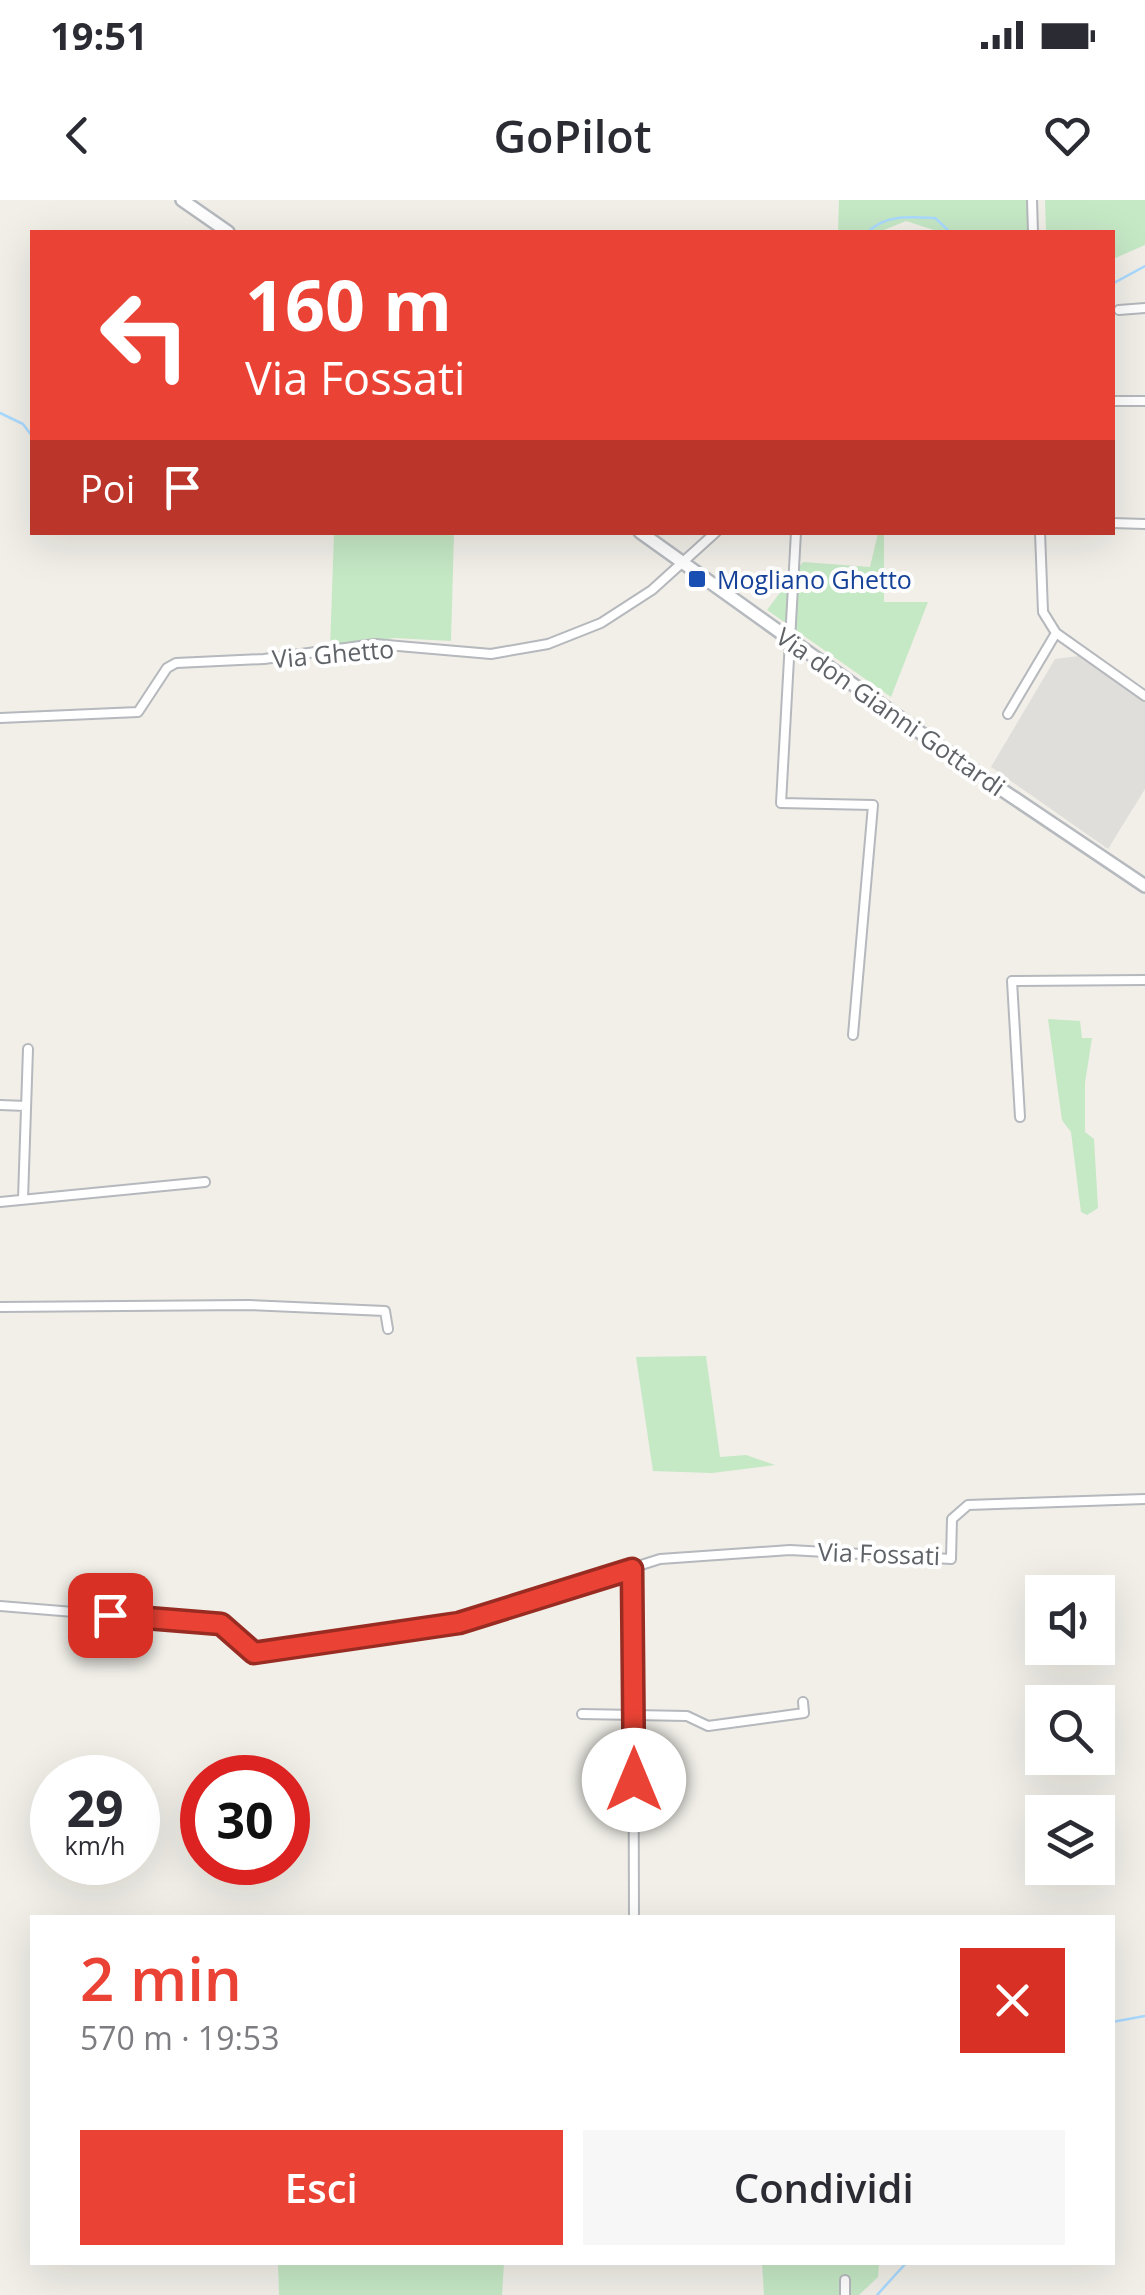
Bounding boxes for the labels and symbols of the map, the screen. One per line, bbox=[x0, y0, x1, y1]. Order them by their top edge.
place label: Mogliano Ghetto bbox=[717, 562, 912, 596]
marker: Mogliano Ghetto bbox=[686, 568, 708, 590]
street label: Via don Gianni Gottardi bbox=[770, 619, 1012, 803]
street label: Via Ghetto bbox=[271, 631, 395, 675]
street label: Via Fossati bbox=[817, 1534, 941, 1572]
pin bbox=[68, 1573, 153, 1658]
position arrow bbox=[582, 1728, 686, 1832]
speed limit sign: 30 bbox=[180, 1755, 310, 1885]

